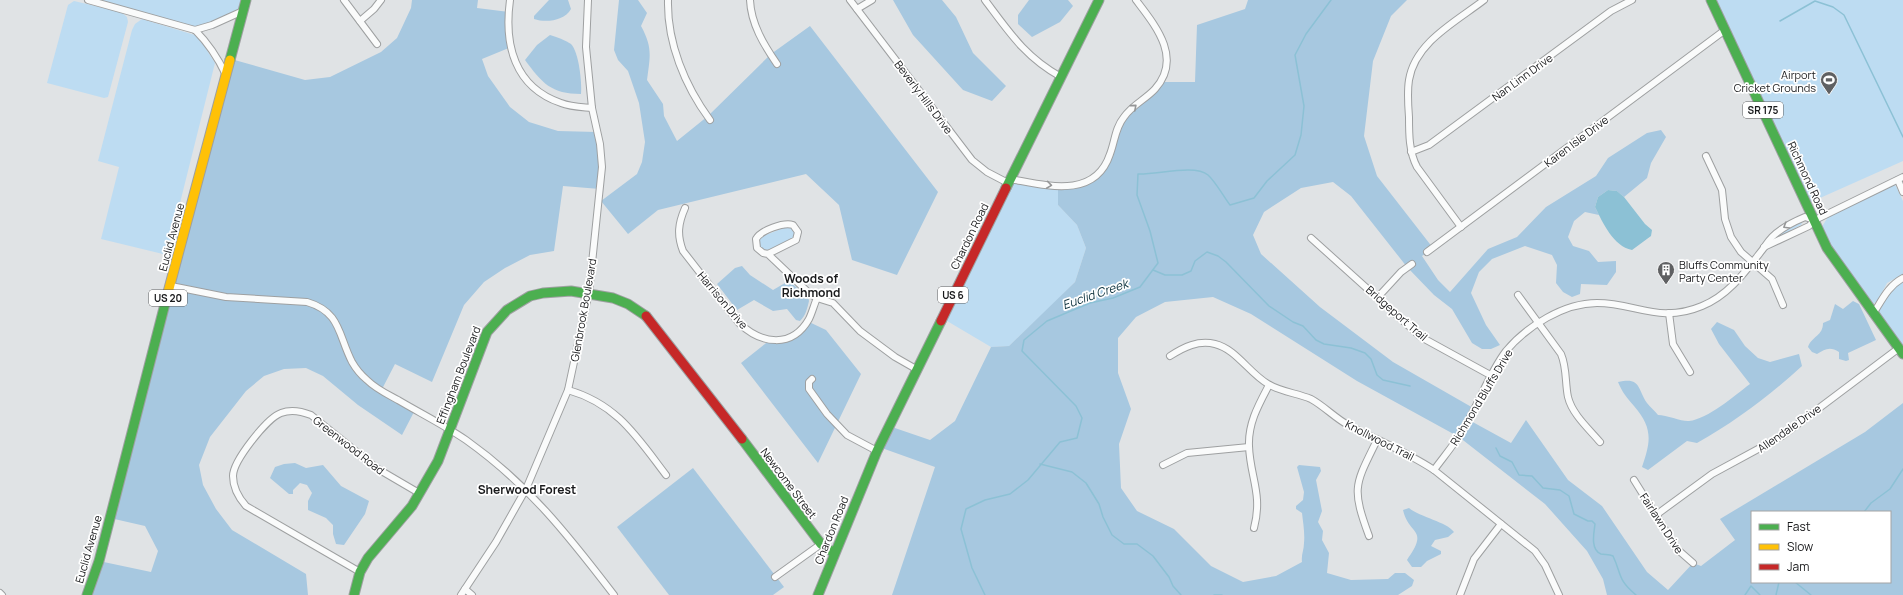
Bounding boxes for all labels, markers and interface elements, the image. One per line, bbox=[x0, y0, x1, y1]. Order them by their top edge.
street label: Nan Linn Drive bbox=[1489, 50, 1556, 104]
street label: Beverly Hills Drive bbox=[891, 57, 957, 137]
place label: Airport Cricket Grounds bbox=[1734, 67, 1816, 95]
sports icon: Airport Cricket Grounds bbox=[1819, 70, 1839, 95]
road number: SR 175 bbox=[1743, 102, 1783, 118]
one-way arrow bbox=[1129, 104, 1136, 111]
street label: Karen Isle Drive bbox=[1541, 112, 1612, 170]
street label: Richmond Road bbox=[1784, 139, 1832, 217]
one-way arrow bbox=[1045, 180, 1052, 189]
street label: Chardon Road bbox=[946, 200, 992, 272]
street label: Euclid Avenue bbox=[155, 201, 187, 273]
one-way arrow bbox=[1783, 222, 1790, 229]
street label: Glenbrook Boulevard bbox=[567, 257, 599, 363]
place label: Bluffs Community Party Center bbox=[1679, 257, 1769, 285]
building icon: Bluffs Community Party Center bbox=[1656, 260, 1676, 285]
street label: Harrison Drive bbox=[694, 268, 752, 332]
district label: Woods of Richmond bbox=[782, 270, 840, 301]
water label: Euclid Creek bbox=[1060, 274, 1132, 313]
street label: Bridgeport Trail bbox=[1363, 282, 1431, 344]
road number: US 6 bbox=[938, 287, 968, 303]
road number: US 20 bbox=[149, 290, 187, 306]
street label: Effingham Boulevard bbox=[432, 324, 484, 426]
street label: Richmond Bluffs Drive bbox=[1446, 346, 1516, 448]
street label: Allendale Drive bbox=[1754, 400, 1824, 455]
street label: Greenwood Road bbox=[310, 412, 388, 478]
street label: Knollwood Trail bbox=[1343, 416, 1417, 464]
street label: Newcome Street bbox=[758, 445, 820, 521]
district label: Sherwood Forest bbox=[478, 481, 576, 498]
street label: Fairlawn Drive bbox=[1637, 490, 1687, 557]
street label: Chardon Road bbox=[811, 494, 851, 566]
legend bbox=[1751, 511, 1891, 583]
street label: Euclid Avenue bbox=[71, 513, 105, 585]
text: Fast bbox=[1787, 518, 1811, 535]
text: Slow bbox=[1787, 538, 1813, 555]
text: Jam bbox=[1787, 558, 1809, 575]

